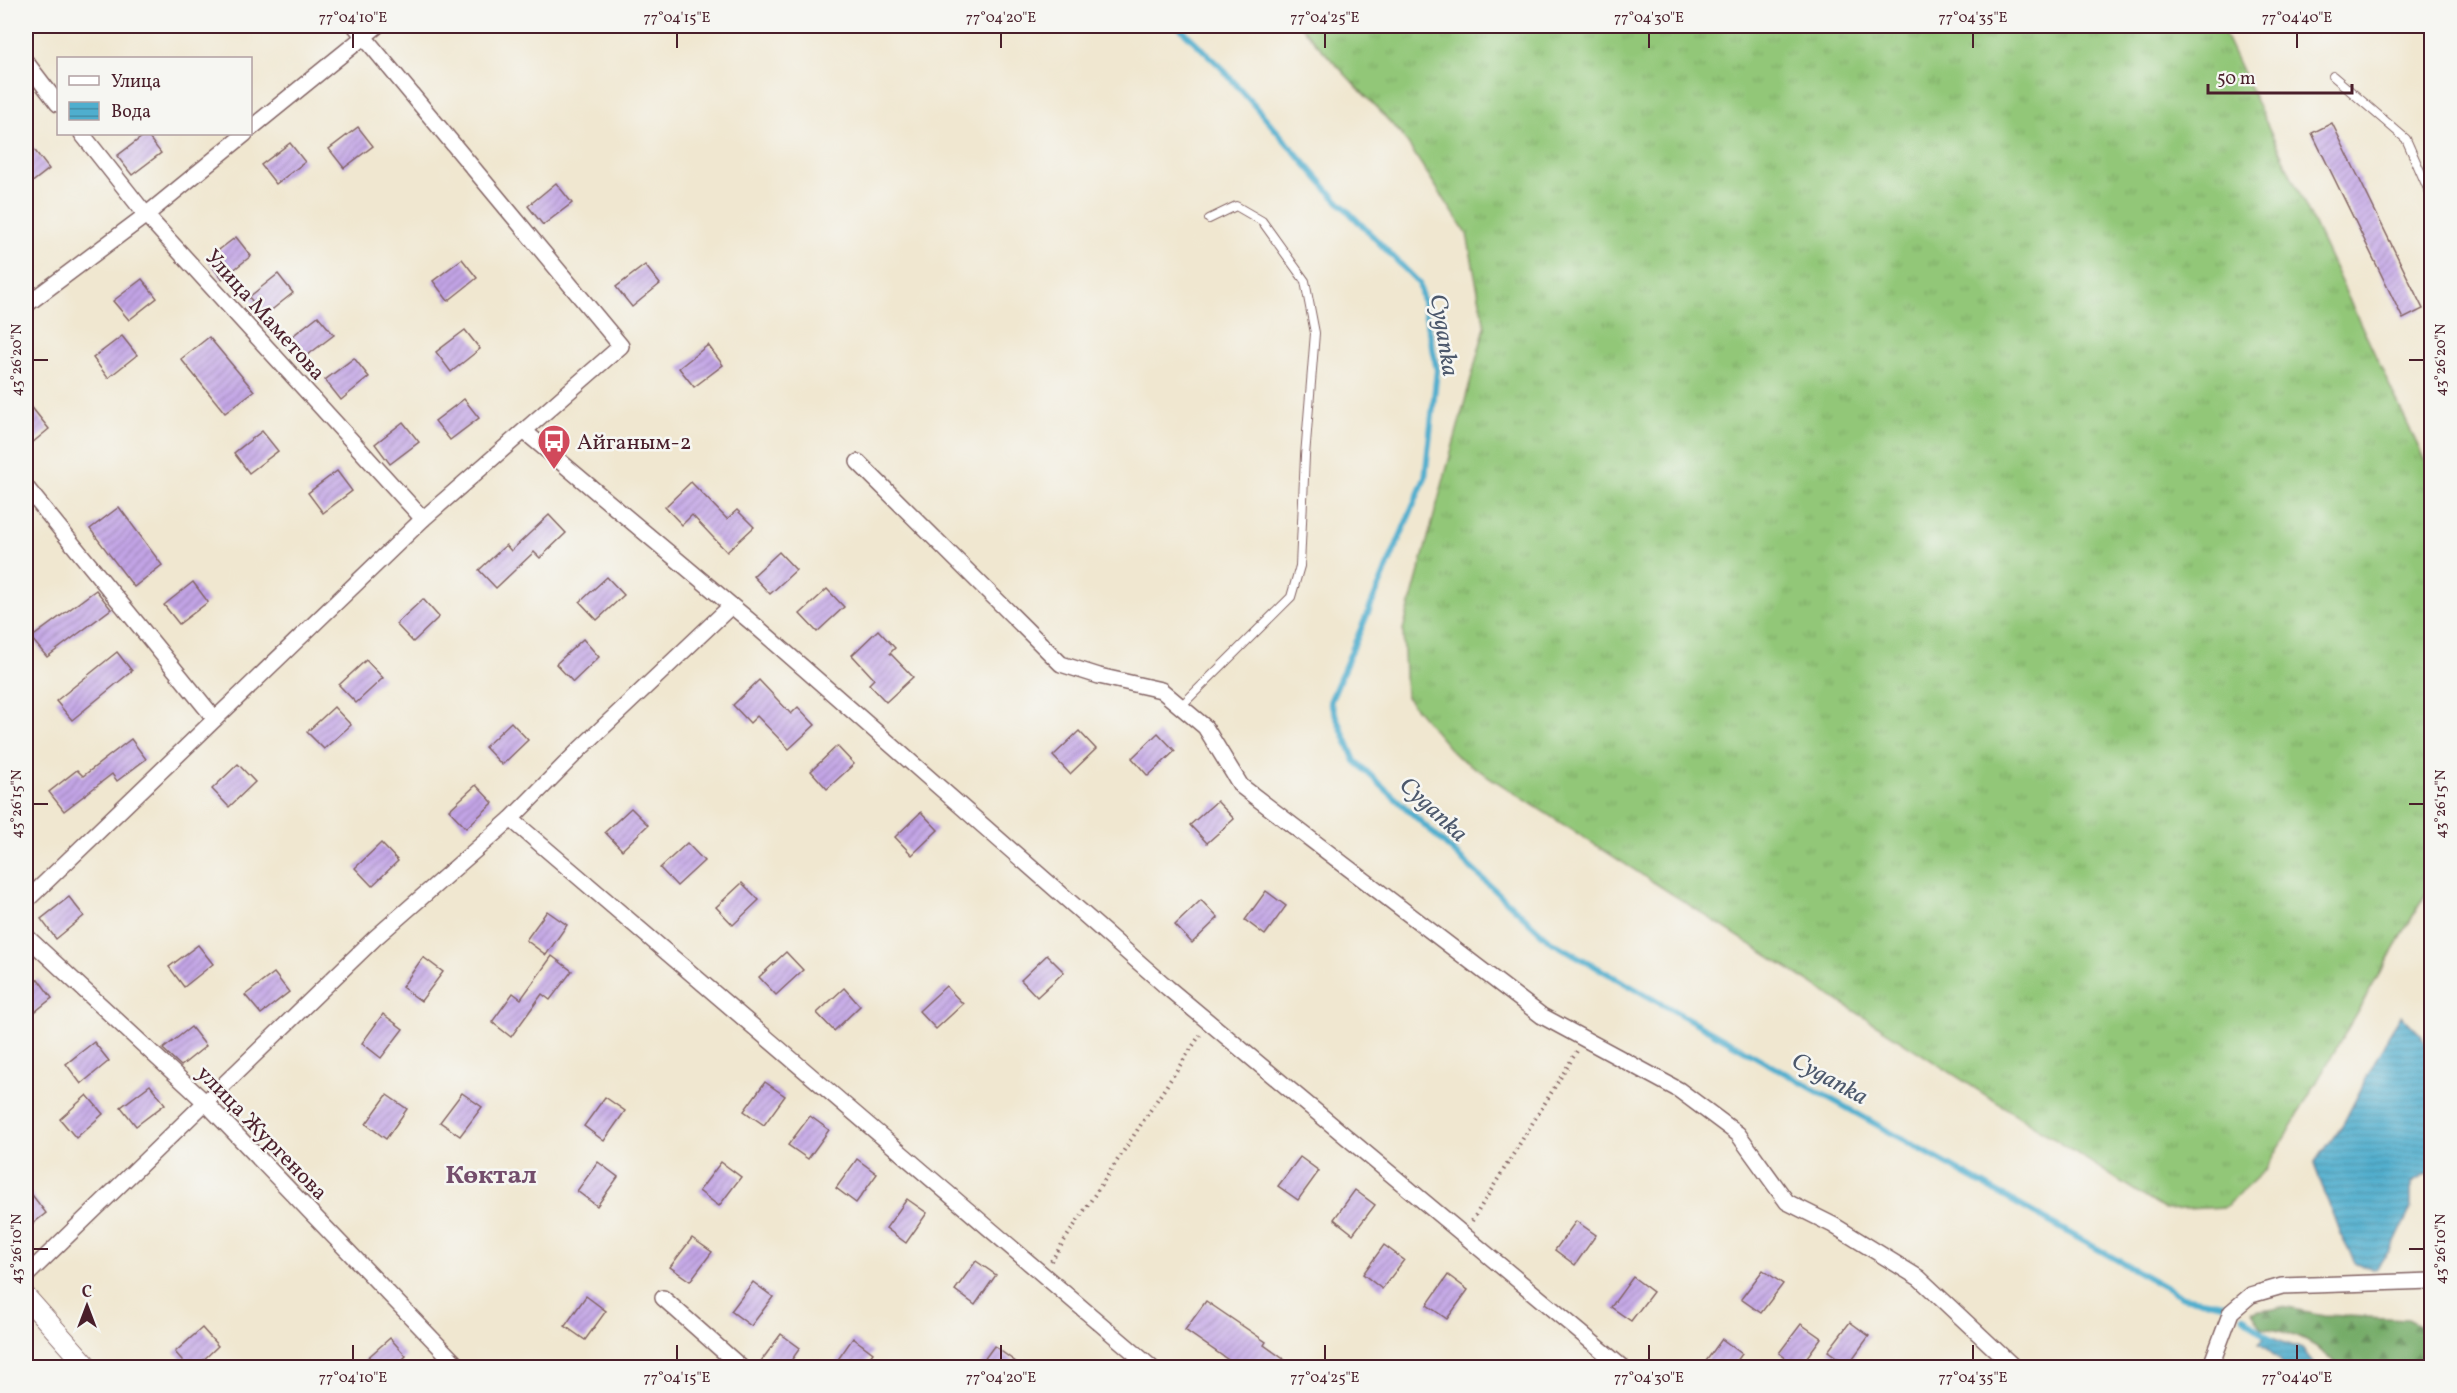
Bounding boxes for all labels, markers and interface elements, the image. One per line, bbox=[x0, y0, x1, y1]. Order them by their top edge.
text: 77°04'10"E bbox=[319, 8, 387, 29]
text: 77°04'15"E bbox=[643, 8, 711, 29]
text: 77°04'20"E bbox=[966, 8, 1036, 29]
text: 77°04'25"E bbox=[1290, 8, 1360, 29]
text: 77°04'30"E bbox=[1614, 8, 1684, 29]
text: 77°04'35"E bbox=[1938, 8, 2008, 29]
text: 77°04'40"E bbox=[2262, 8, 2332, 29]
legend bbox=[57, 57, 252, 135]
scale bar bbox=[2208, 57, 2352, 95]
text: 50 m bbox=[2217, 67, 2256, 92]
text: Улица bbox=[111, 70, 161, 95]
text: Вода bbox=[111, 100, 151, 125]
street label: Улица Маметова bbox=[197, 243, 332, 388]
water label: Cyganka bbox=[1420, 292, 1466, 379]
text: 43°26'20"N bbox=[7, 324, 28, 396]
text: 43°26'20"N bbox=[2431, 324, 2452, 396]
bus stop icon: Айганым-2 bbox=[536, 423, 572, 470]
place label: Айганым-2 bbox=[577, 428, 692, 459]
text: 43°26'15"N bbox=[7, 769, 28, 839]
text: 43°26'15"N bbox=[2431, 769, 2452, 839]
water label: Cyganka bbox=[1391, 770, 1475, 851]
water label: Cyganka bbox=[1785, 1045, 1873, 1115]
street label: улица Жургенова bbox=[189, 1059, 334, 1208]
district label: Көктал bbox=[445, 1158, 537, 1194]
text: 43°26'10"N bbox=[7, 1214, 28, 1284]
text: 43°26'10"N bbox=[2431, 1214, 2452, 1284]
north arrow bbox=[57, 1276, 117, 1336]
text: С bbox=[82, 1282, 92, 1304]
text: 77°04'10"E bbox=[319, 1368, 387, 1389]
text: 77°04'15"E bbox=[643, 1368, 711, 1389]
text: 77°04'20"E bbox=[966, 1368, 1036, 1389]
text: 77°04'25"E bbox=[1290, 1368, 1360, 1389]
text: 77°04'30"E bbox=[1614, 1368, 1684, 1389]
text: 77°04'35"E bbox=[1938, 1368, 2008, 1389]
text: 77°04'40"E bbox=[2262, 1368, 2332, 1389]

